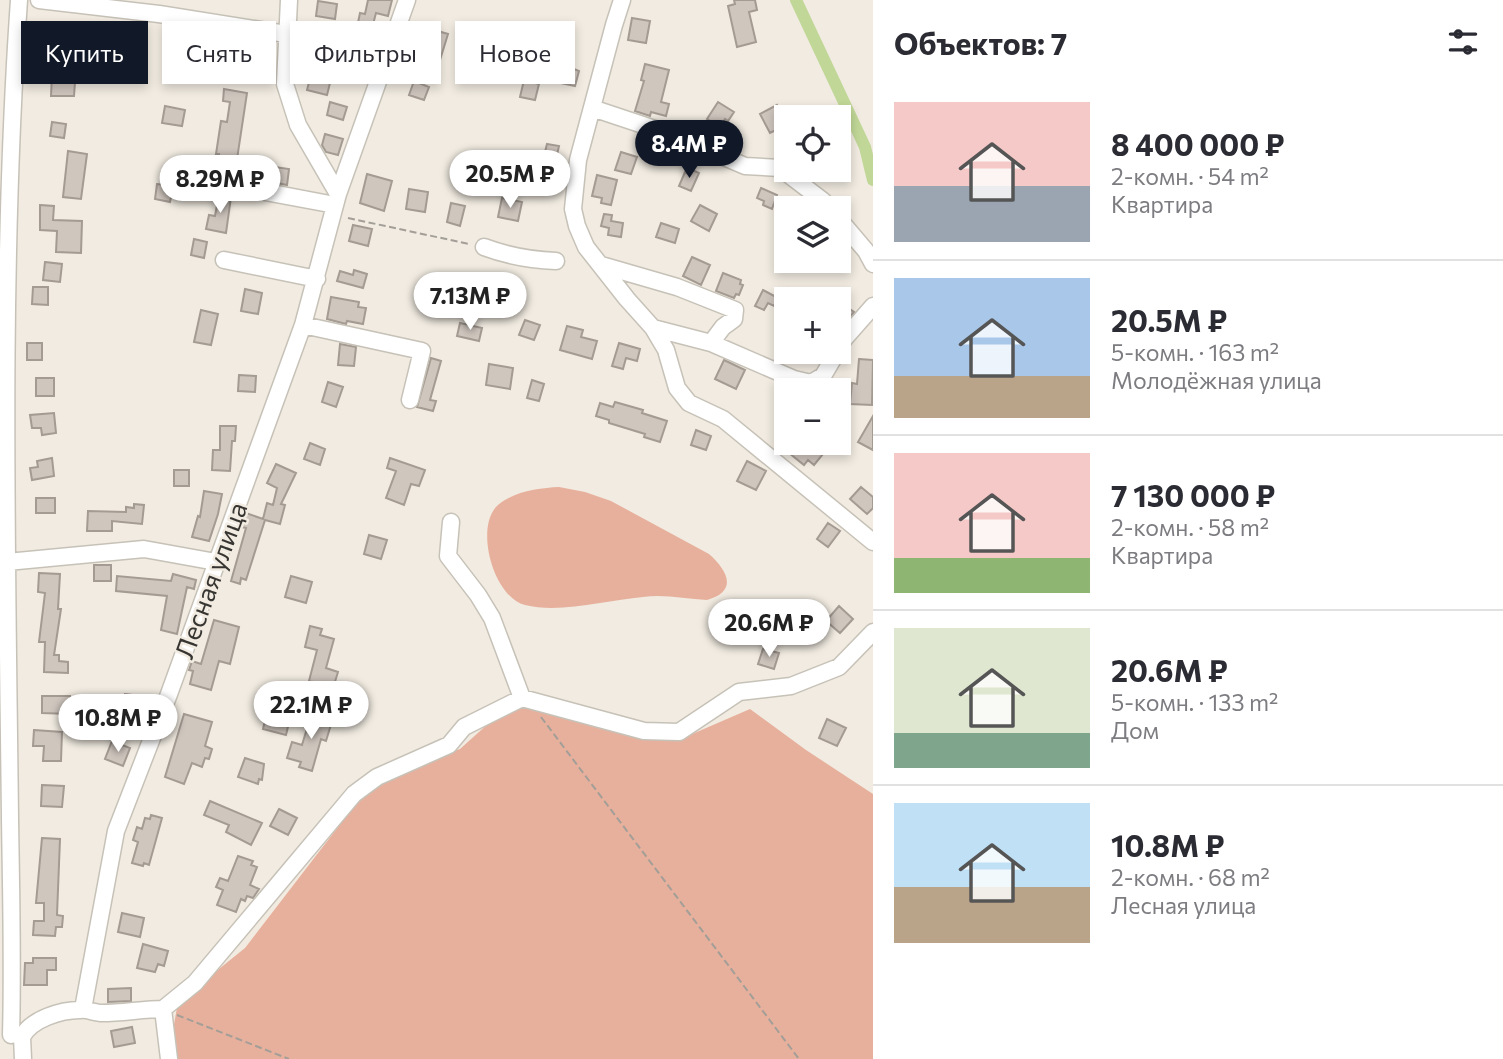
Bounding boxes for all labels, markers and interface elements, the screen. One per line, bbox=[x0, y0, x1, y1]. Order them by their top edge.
chip: Купить bbox=[21, 21, 148, 84]
chip: Снять bbox=[162, 21, 276, 84]
chip: Фильтры bbox=[290, 21, 441, 84]
chip: Новое bbox=[455, 21, 575, 84]
icon: filters bbox=[1444, 23, 1482, 61]
text: Объектов: 7 bbox=[894, 24, 1067, 61]
map controls bbox=[774, 105, 851, 455]
button: locate bbox=[774, 105, 851, 182]
pin: 8.4M ₽ bbox=[632, 120, 746, 180]
text: 8 400 000 ₽ bbox=[1111, 125, 1285, 162]
text: 8.4M ₽ bbox=[651, 129, 727, 157]
icon: home bbox=[950, 130, 1034, 214]
pin: 20.5M ₽ bbox=[445, 150, 575, 210]
pin: 8.29M ₽ bbox=[155, 156, 285, 215]
text: 20.5M ₽ bbox=[465, 159, 555, 187]
text: 2-комн. · 54 m² bbox=[1111, 162, 1269, 190]
text: 8.29M ₽ bbox=[176, 164, 264, 192]
text: Квартира bbox=[1111, 190, 1213, 218]
button: layers bbox=[774, 196, 851, 273]
pin: 7.13M ₽ bbox=[405, 272, 535, 332]
text: 7.13M ₽ bbox=[430, 281, 510, 309]
button: + bbox=[774, 287, 851, 364]
text: 20.5M ₽ bbox=[1111, 301, 1227, 338]
icon: home bbox=[950, 306, 1034, 390]
text: 5-комн. · 163 m² bbox=[1111, 338, 1279, 366]
text: Молодёжная улица bbox=[1111, 366, 1322, 394]
button: − bbox=[774, 378, 851, 455]
text: 7 130 000 ₽ bbox=[1111, 476, 1275, 513]
icon: home bbox=[950, 481, 1034, 565]
street label: Лесная улица bbox=[167, 498, 253, 662]
text: 2-комн. · 58 m² bbox=[1111, 513, 1269, 541]
text: Квартира bbox=[1111, 541, 1213, 569]
pin: 20.6M ₽ bbox=[704, 600, 834, 659]
text: 20.6M ₽ bbox=[724, 608, 814, 636]
text: 20.6M ₽ bbox=[1111, 651, 1228, 688]
icon: home bbox=[950, 656, 1034, 740]
pin: 22.1M ₽ bbox=[246, 682, 376, 741]
text: 5-комн. · 133 m² bbox=[1111, 688, 1278, 716]
text: 22.1M ₽ bbox=[270, 690, 352, 718]
pin: 10.8M ₽ bbox=[53, 694, 183, 754]
text: 10.8M ₽ bbox=[74, 703, 162, 731]
text: Дом bbox=[1111, 716, 1159, 744]
text: 10.8M ₽ bbox=[1111, 826, 1225, 863]
icon: home bbox=[950, 831, 1034, 915]
text: 2-комн. · 68 m² bbox=[1111, 863, 1270, 891]
text: Лесная улица bbox=[1111, 891, 1256, 919]

